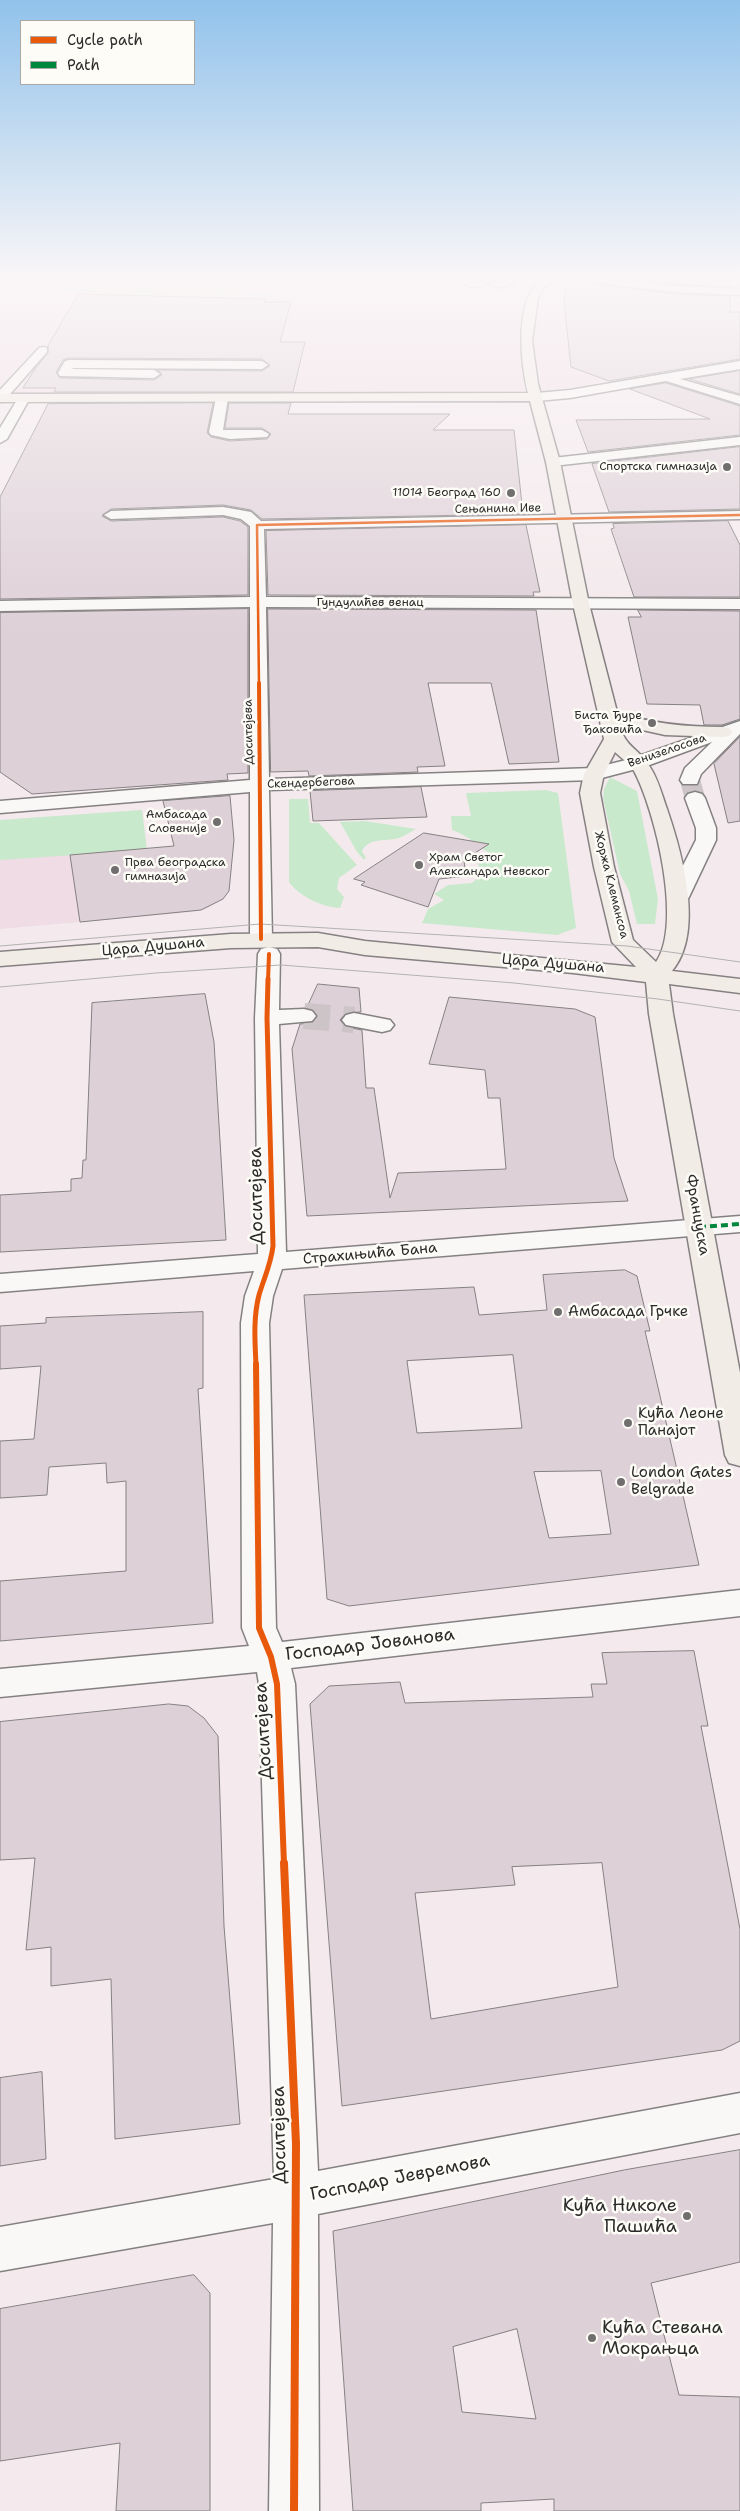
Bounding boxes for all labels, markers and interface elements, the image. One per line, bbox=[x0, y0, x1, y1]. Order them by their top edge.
legend bbox=[20, 20, 195, 85]
text: Cycle path bbox=[67, 30, 143, 50]
text: Path bbox=[67, 55, 100, 75]
place label: Спортска гимназија bbox=[599, 460, 717, 474]
marker: Спортска гимназија bbox=[721, 461, 733, 473]
place label: 11014 Београд 160 bbox=[393, 486, 501, 500]
marker: 11014 Београд 160 bbox=[505, 487, 517, 499]
street label: Сењанина Иве bbox=[455, 501, 541, 517]
street label: Гундулићев венац bbox=[316, 596, 424, 610]
street label: Доситејева bbox=[241, 699, 257, 765]
place label: Биста Ђуре Ђаковића bbox=[574, 709, 642, 737]
marker: Биста Ђуре Ђаковића bbox=[646, 717, 658, 729]
street label: Венизелосова bbox=[626, 731, 708, 771]
street label: Скендербегова bbox=[267, 774, 355, 792]
place label: Амбасада Словеније bbox=[146, 808, 207, 836]
marker: Амбасада Словеније bbox=[211, 816, 223, 828]
street label: Жоржа Клемансоа bbox=[591, 830, 631, 940]
place label: Храм Светог Александра Невског bbox=[429, 851, 550, 879]
place label: Прва београдска гимназија bbox=[125, 856, 226, 884]
marker: Храм Светог Александра Невског bbox=[413, 859, 425, 871]
marker: Прва београдска гимназија bbox=[109, 864, 121, 876]
street label: Цара Душана bbox=[101, 934, 205, 960]
street label: Цара Душана bbox=[501, 951, 605, 977]
street label: Доситејева bbox=[245, 1147, 269, 1245]
street label: Француска bbox=[681, 1173, 713, 1257]
street label: Страхињића Бана bbox=[302, 1239, 438, 1269]
place label: Амбасада Грчке bbox=[568, 1303, 688, 1321]
marker: Амбасада Грчке bbox=[552, 1306, 564, 1318]
place label: Кућа Леоне Панајот bbox=[638, 1405, 724, 1440]
marker: Кућа Леоне Панајот bbox=[622, 1417, 634, 1429]
place label: London Gates Belgrade bbox=[631, 1464, 732, 1499]
marker: London Gates Belgrade bbox=[615, 1476, 627, 1488]
street label: Господар Јованова bbox=[284, 1624, 456, 1666]
street label: Доситејева bbox=[251, 1682, 277, 1780]
street label: Доситејева bbox=[268, 2086, 292, 2184]
street label: Господар Јевремова bbox=[308, 2150, 492, 2206]
place label: Кућа Николе Пашића bbox=[563, 2195, 677, 2238]
marker: Кућа Николе Пашића bbox=[681, 2210, 693, 2222]
place label: Кућа Стевана Мокрањца bbox=[602, 2317, 723, 2360]
marker: Кућа Стевана Мокрањца bbox=[586, 2332, 598, 2344]

